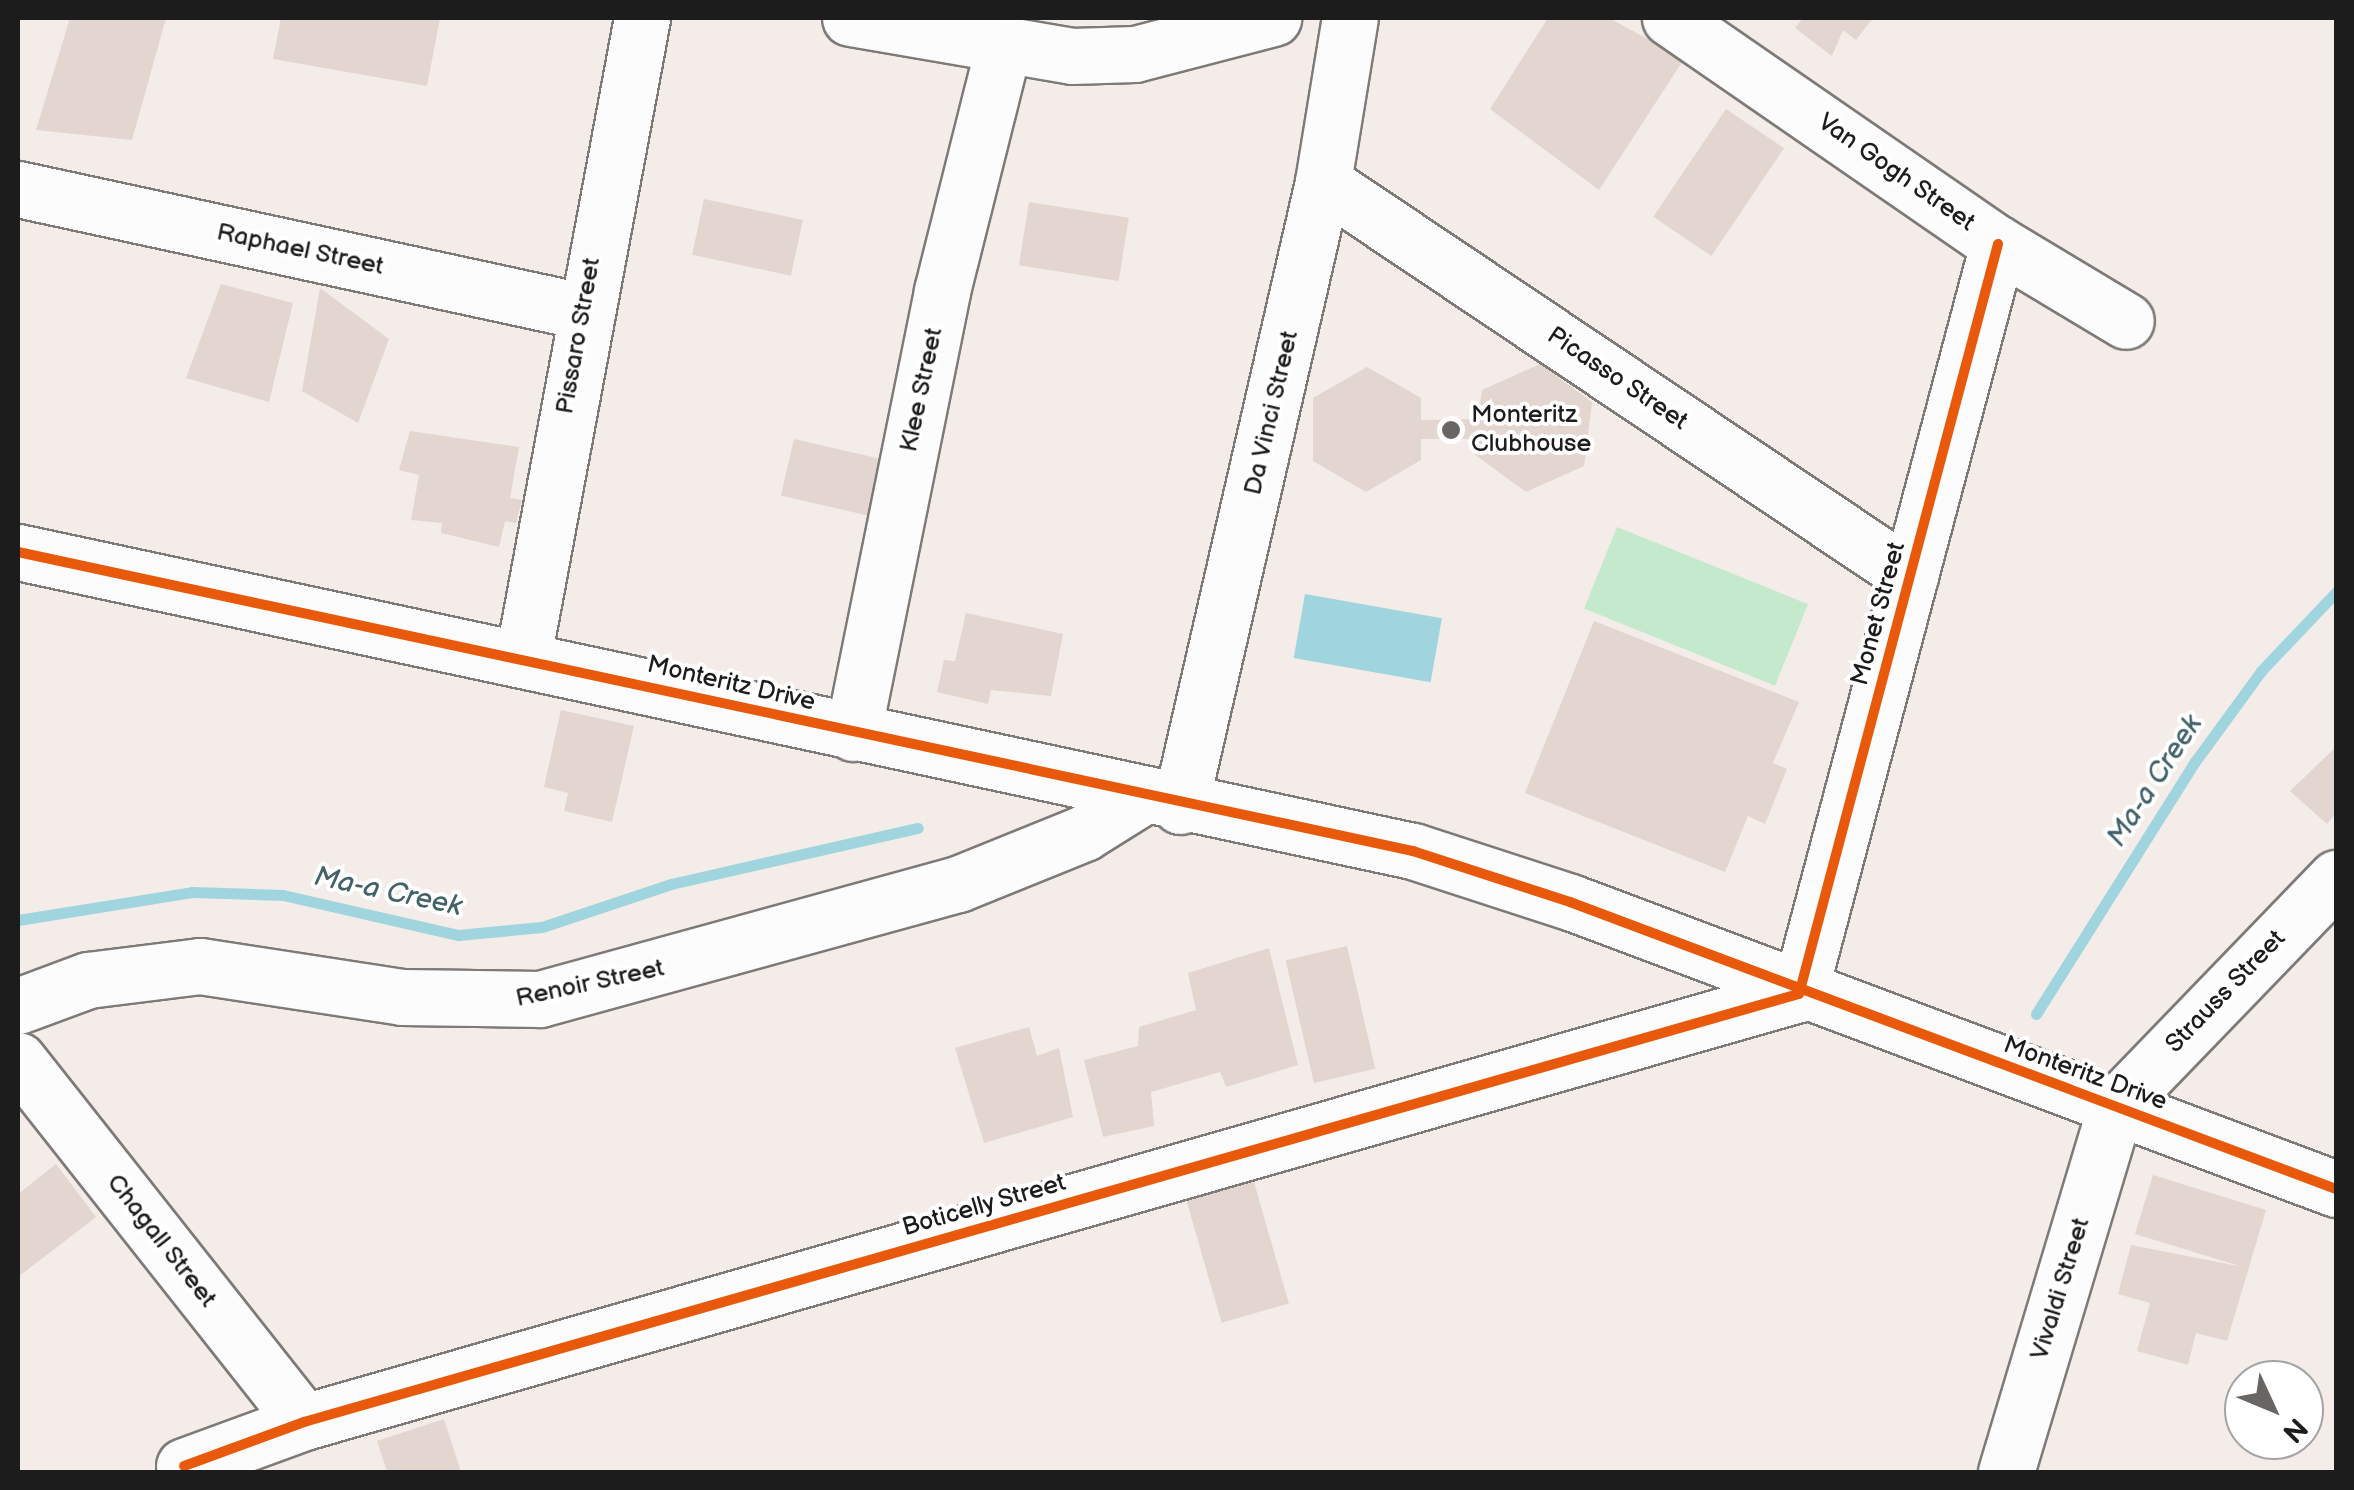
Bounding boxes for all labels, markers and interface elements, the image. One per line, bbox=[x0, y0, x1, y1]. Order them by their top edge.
street label: Van Gogh Street bbox=[1812, 108, 1980, 238]
street label: Raphael Street bbox=[214, 218, 386, 282]
street label: Pissaro Street bbox=[550, 255, 608, 417]
street label: Picasso Street bbox=[1541, 321, 1693, 437]
street label: Klee Street bbox=[894, 325, 950, 455]
street label: Da Vinci Street bbox=[1238, 327, 1306, 499]
place label: Monteritz Clubhouse bbox=[1471, 401, 1591, 460]
marker: Monteritz Clubhouse bbox=[1440, 419, 1462, 441]
street label: Monet Street bbox=[1845, 539, 1913, 689]
street label: Monteritz Drive bbox=[644, 650, 818, 718]
water label: Ma-a Creek bbox=[2100, 709, 2210, 853]
water label: Ma-a Creek bbox=[311, 860, 465, 924]
street label: Strauss Street bbox=[2160, 924, 2292, 1060]
street label: Renoir Street bbox=[513, 954, 667, 1014]
street label: Monteritz Drive bbox=[1999, 1031, 2171, 1117]
street label: Chagall Street bbox=[100, 1168, 222, 1314]
street label: Boticelly Street bbox=[898, 1168, 1070, 1244]
street label: Vivaldi Street bbox=[2025, 1214, 2097, 1364]
north arrow bbox=[2224, 1360, 2324, 1460]
text: N bbox=[2275, 1411, 2314, 1449]

